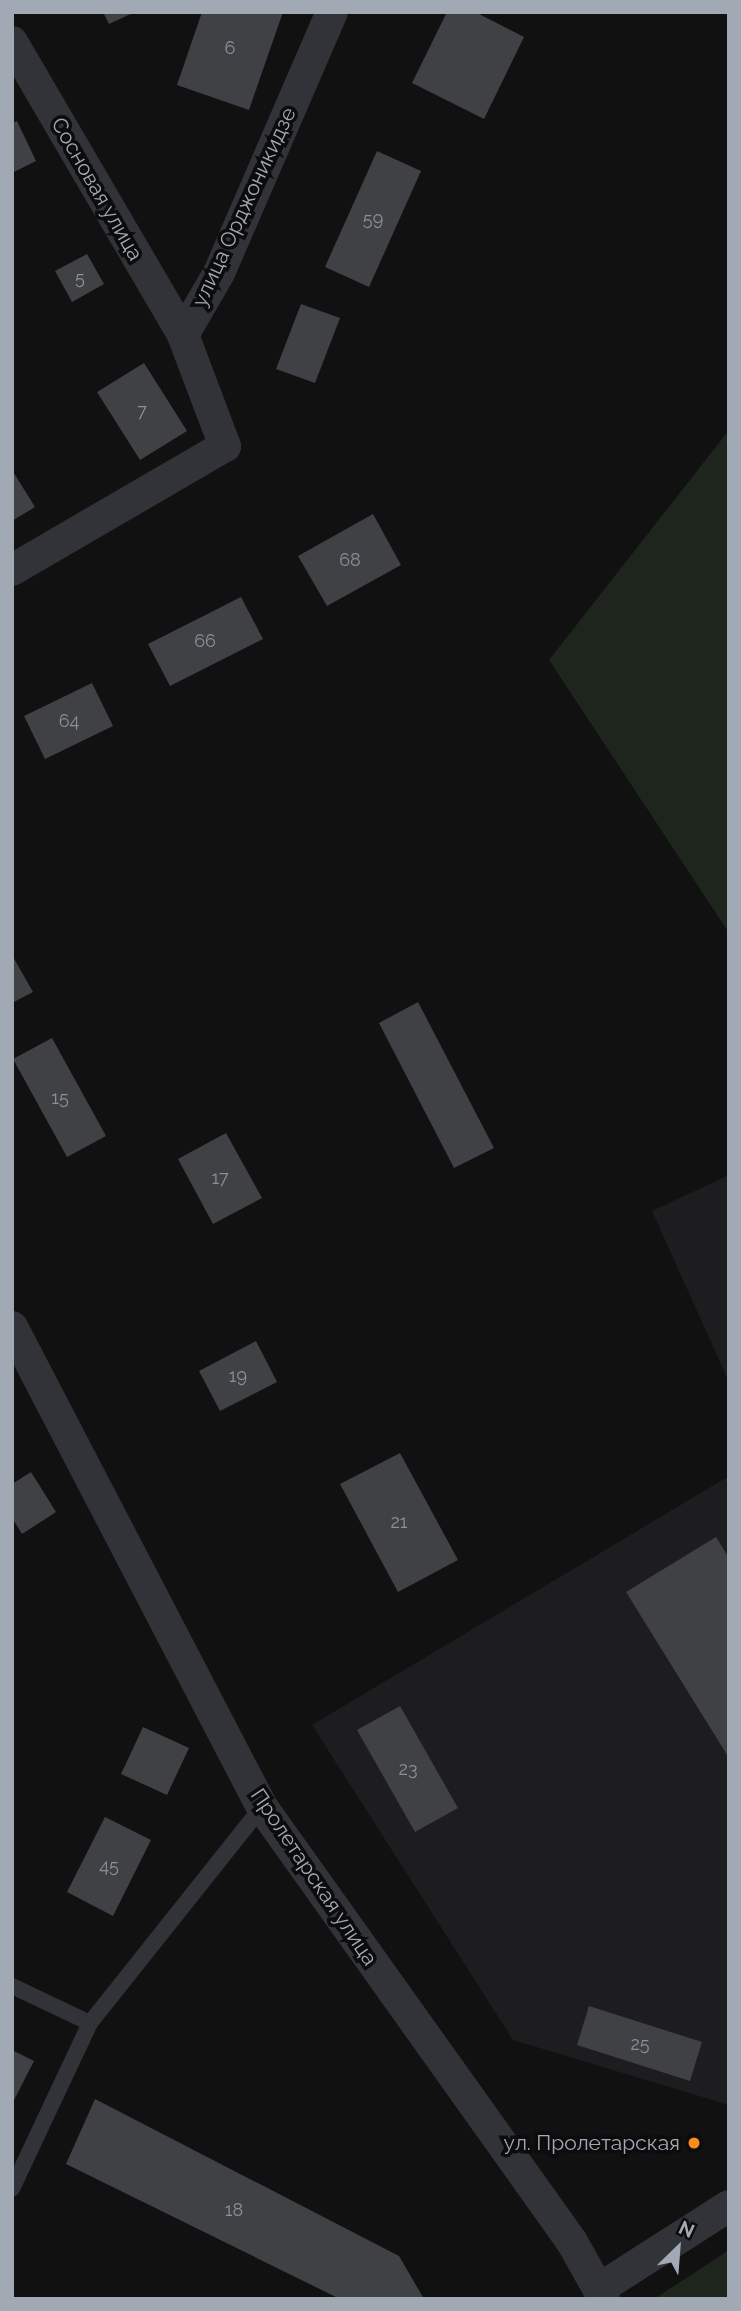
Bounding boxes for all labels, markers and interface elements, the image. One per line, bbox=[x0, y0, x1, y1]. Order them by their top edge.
house number: 6 bbox=[225, 37, 235, 59]
street label: улица Орджоникидзе bbox=[187, 103, 301, 311]
street label: Сосновая улица bbox=[46, 113, 148, 265]
house number: 59 bbox=[363, 208, 383, 230]
house number: 5 bbox=[75, 267, 85, 289]
house number: 7 bbox=[137, 400, 147, 422]
house number: 68 bbox=[339, 549, 361, 571]
house number: 66 bbox=[194, 630, 216, 652]
house number: 64 bbox=[59, 710, 79, 732]
house number: 15 bbox=[51, 1087, 69, 1109]
house number: 17 bbox=[211, 1167, 229, 1189]
house number: 19 bbox=[229, 1365, 247, 1387]
house number: 21 bbox=[390, 1511, 408, 1533]
house number: 23 bbox=[399, 1758, 417, 1780]
street label: Пролетарская улица bbox=[245, 1783, 383, 1971]
house number: 45 bbox=[99, 1855, 119, 1877]
house number: 25 bbox=[630, 2033, 650, 2055]
place label: ул. Пролетарская bbox=[504, 2130, 680, 2156]
marker: ул. Пролетарская bbox=[686, 2135, 702, 2151]
house number: 18 bbox=[225, 2199, 243, 2221]
north arrow bbox=[643, 2213, 713, 2283]
text: N bbox=[676, 2216, 698, 2242]

